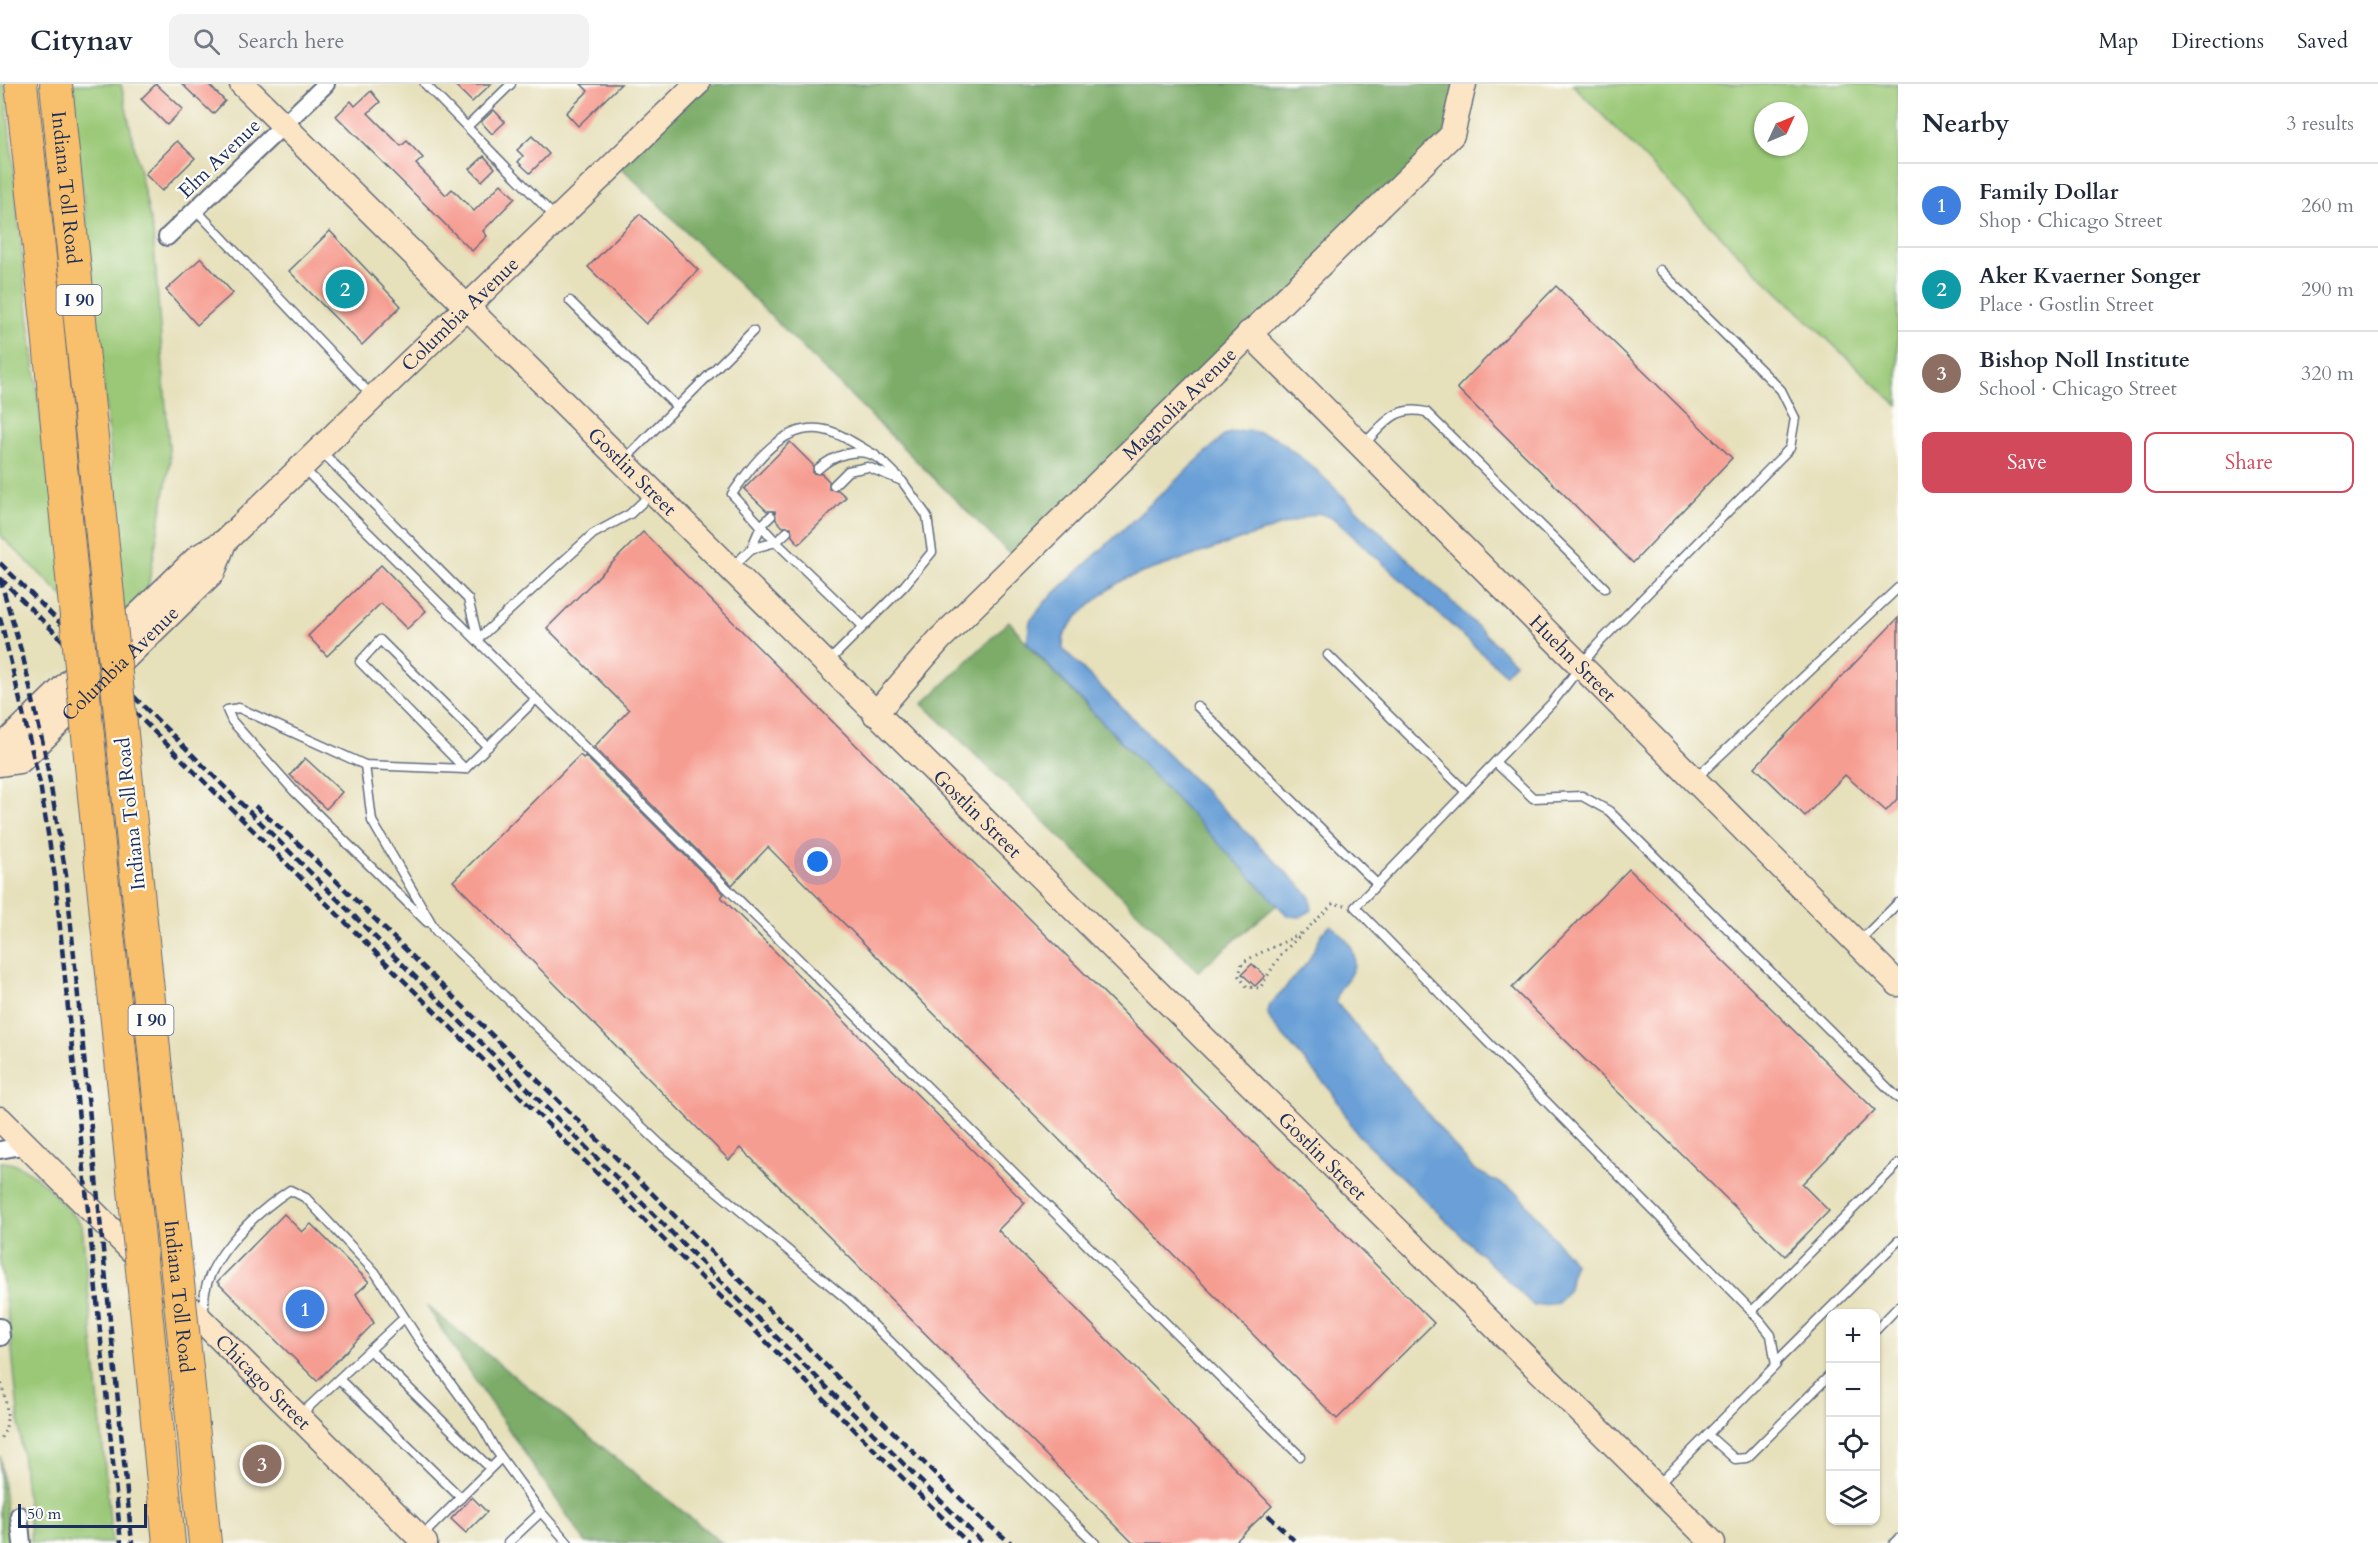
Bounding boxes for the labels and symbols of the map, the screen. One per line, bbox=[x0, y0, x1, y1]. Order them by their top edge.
north arrow bbox=[1754, 102, 1808, 156]
street label: Indiana Toll Road bbox=[45, 110, 87, 266]
street label: Elm Avenue bbox=[172, 112, 266, 204]
street label: Columbia Avenue bbox=[395, 251, 525, 378]
pin: 2 bbox=[326, 266, 364, 312]
road number: I 90 bbox=[56, 285, 101, 315]
street label: Magnolia Avenue bbox=[1117, 341, 1243, 466]
street label: Gostlin Street bbox=[582, 421, 683, 522]
street label: Columbia Avenue bbox=[56, 600, 185, 727]
street label: Huehn Street bbox=[1523, 609, 1623, 708]
street label: Indiana Toll Road bbox=[109, 736, 152, 892]
street label: Gostlin Street bbox=[927, 764, 1028, 865]
your location bbox=[803, 847, 832, 876]
road number: I 90 bbox=[128, 1005, 174, 1035]
street label: Gostlin Street bbox=[1272, 1106, 1373, 1207]
street label: Indiana Toll Road bbox=[158, 1219, 200, 1374]
pin: 1 bbox=[286, 1286, 324, 1332]
street label: Chicago Street bbox=[209, 1328, 317, 1436]
pin: 3 bbox=[242, 1442, 282, 1486]
scale bar bbox=[18, 1501, 147, 1528]

